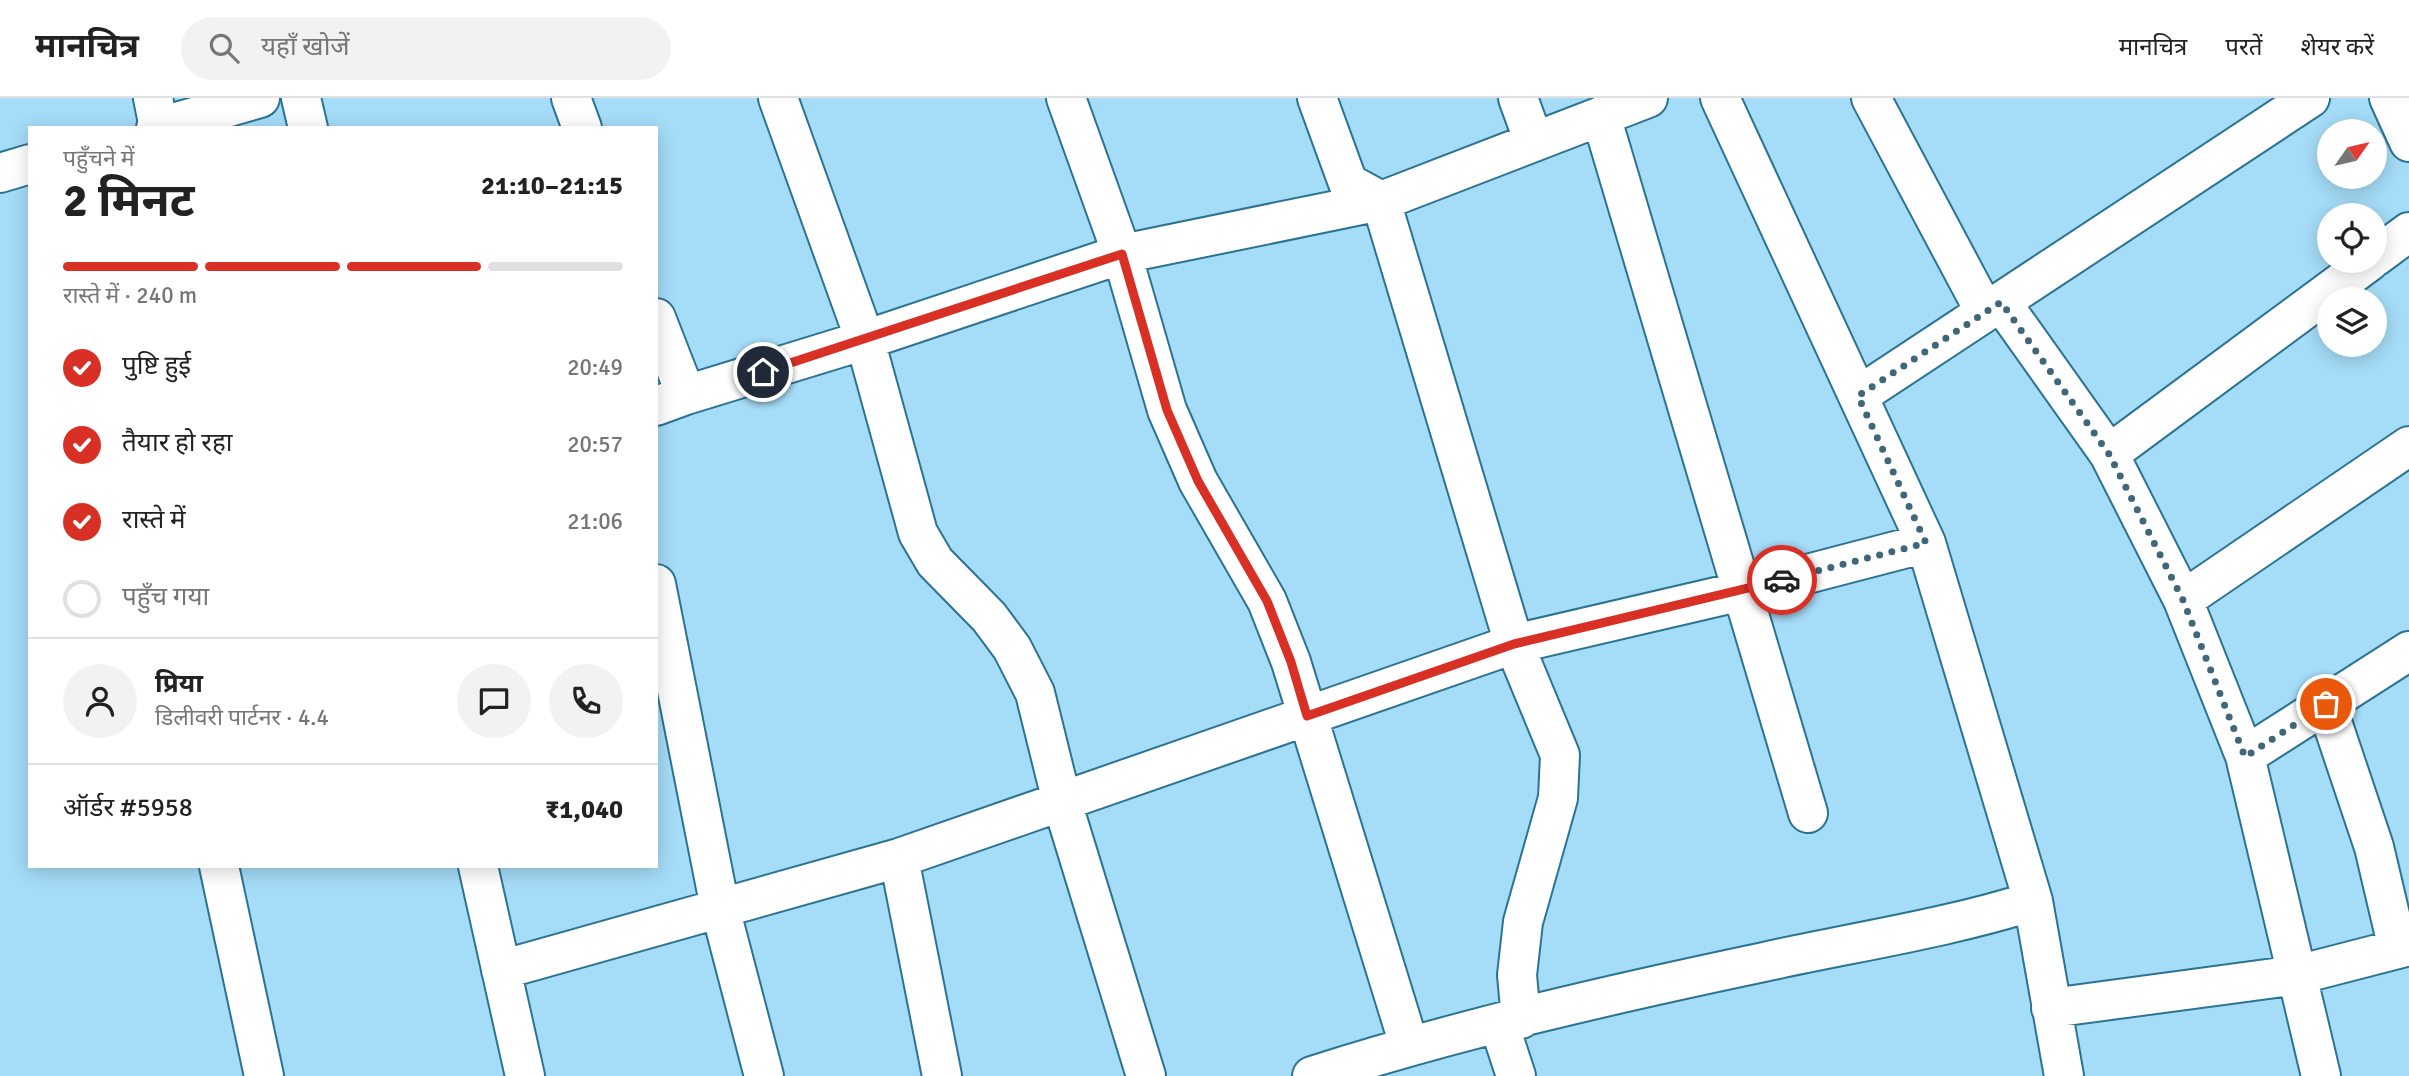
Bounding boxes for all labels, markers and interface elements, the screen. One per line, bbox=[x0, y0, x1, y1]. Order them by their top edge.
search box bbox=[181, 17, 671, 80]
text: मानचित्र bbox=[35, 26, 139, 67]
icon: search bbox=[205, 29, 243, 67]
text: यहाँ खोजें bbox=[261, 31, 350, 63]
text: मानचित्र bbox=[2119, 32, 2187, 62]
text: परतें bbox=[2225, 32, 2262, 62]
text: शेयर करें bbox=[2300, 32, 2374, 62]
north arrow bbox=[2317, 119, 2387, 189]
map controls bbox=[2317, 119, 2387, 357]
text: पहुँचने में bbox=[63, 144, 134, 173]
text: 21:10–21:15 bbox=[481, 170, 623, 202]
text: 2 मिनट bbox=[63, 173, 195, 229]
button: locate bbox=[2317, 203, 2387, 273]
text: रास्ते में · 240 m bbox=[63, 281, 197, 310]
button: layers bbox=[2317, 287, 2387, 357]
pin bbox=[733, 342, 793, 402]
icon: check bbox=[63, 349, 101, 387]
text: पुष्टि हुई bbox=[122, 350, 191, 382]
text: 20:49 bbox=[567, 353, 623, 382]
icon: home bbox=[744, 353, 782, 391]
icon: check bbox=[63, 426, 101, 464]
text: तैयार हो रहा bbox=[122, 427, 232, 459]
text: 20:57 bbox=[567, 430, 623, 459]
icon: check bbox=[63, 503, 101, 541]
text: रास्ते में bbox=[122, 504, 186, 536]
text: 21:06 bbox=[567, 507, 623, 536]
courier bbox=[1747, 545, 1817, 615]
icon: car bbox=[1763, 561, 1801, 599]
text: पहुँच गया bbox=[122, 581, 209, 613]
button: person bbox=[63, 664, 137, 738]
button: chat bbox=[457, 664, 531, 738]
button: phone bbox=[549, 664, 623, 738]
text: प्रिया bbox=[155, 668, 203, 700]
pin bbox=[2296, 674, 2356, 734]
icon: bag bbox=[2307, 685, 2345, 723]
text: डिलीवरी पार्टनर · 4.4 bbox=[155, 703, 329, 732]
text: ऑर्डर #5958 bbox=[63, 792, 193, 824]
text: ₹1,040 bbox=[545, 794, 623, 826]

